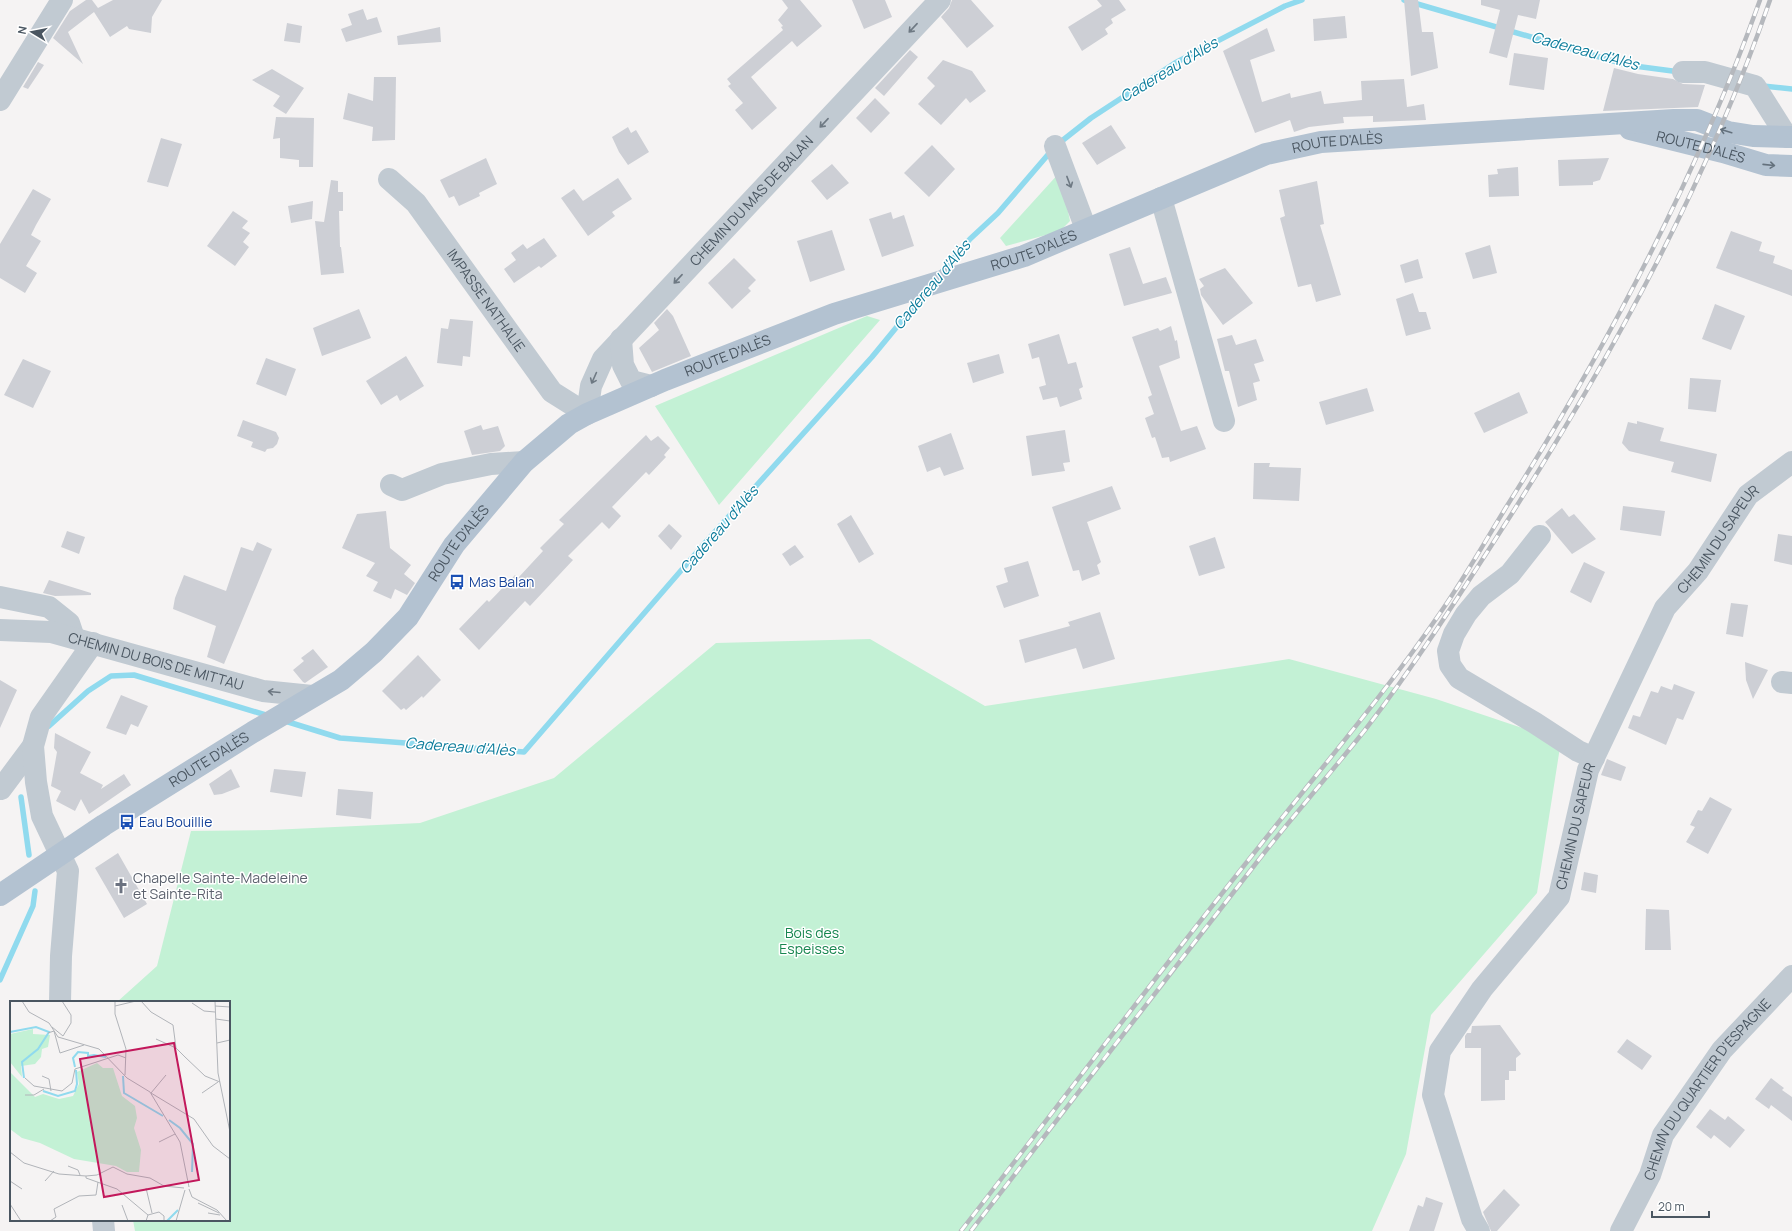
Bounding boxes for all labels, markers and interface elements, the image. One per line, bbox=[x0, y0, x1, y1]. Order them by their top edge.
north arrow bbox=[12, 12, 52, 52]
one-way arrow bbox=[909, 23, 918, 33]
text: N bbox=[14, 25, 30, 35]
water label: Cadereau d'Alès bbox=[1529, 26, 1642, 75]
water label: Cadereau d'Alès bbox=[1116, 31, 1223, 107]
one-way arrow bbox=[819, 118, 829, 128]
street label: ROUTE D'ALÈS bbox=[1655, 126, 1748, 167]
one-way arrow bbox=[1719, 127, 1732, 134]
street label: ROUTE D'ALÈS bbox=[1290, 128, 1383, 157]
street label: CHEMIN DU MAS DE BALAN bbox=[685, 131, 817, 270]
one-way arrow bbox=[1762, 161, 1775, 168]
one-way arrow bbox=[1065, 176, 1073, 188]
street label: ROUTE D'ALÈS bbox=[988, 225, 1080, 275]
water label: Cadereau d'Alès bbox=[888, 235, 976, 334]
street label: IMPASSE NATHALIE bbox=[443, 245, 530, 355]
one-way arrow bbox=[673, 274, 682, 284]
street label: ROUTE D'ALÈS bbox=[682, 330, 773, 381]
one-way arrow bbox=[590, 371, 598, 383]
water label: Cadereau d'Alès bbox=[674, 480, 764, 578]
street label: CHEMIN DU SAPEUR bbox=[1672, 480, 1763, 597]
street label: ROUTE D'ALÈS bbox=[423, 500, 493, 585]
place label: Mas Balan bbox=[469, 572, 534, 591]
bus stop icon: Mas Balan bbox=[448, 573, 466, 591]
street label: CHEMIN DU BOIS DE MITTAU bbox=[66, 627, 246, 694]
one-way arrow bbox=[268, 689, 281, 696]
street label: ROUTE D'ALÈS bbox=[165, 727, 253, 791]
water label: Cadereau d'Alès bbox=[404, 732, 517, 761]
street label: CHEMIN DU SAPEUR bbox=[1551, 759, 1599, 891]
place label: Eau Bouillie bbox=[139, 812, 212, 831]
bus stop icon: Eau Bouillie bbox=[118, 813, 136, 831]
place label: Chapelle Sainte-Madeleine et Sainte-Rita bbox=[133, 868, 308, 903]
church icon: Chapelle Sainte-Madeleine et Sainte-Rita bbox=[112, 877, 130, 895]
park label: Bois des Espeisses bbox=[779, 923, 845, 958]
street label: CHEMIN DU QUARTIER D'ESPAGNE bbox=[1639, 994, 1775, 1184]
inset map bbox=[10, 1001, 230, 1221]
scale bar bbox=[1652, 1193, 1709, 1219]
text: 20 m bbox=[1658, 1198, 1685, 1215]

